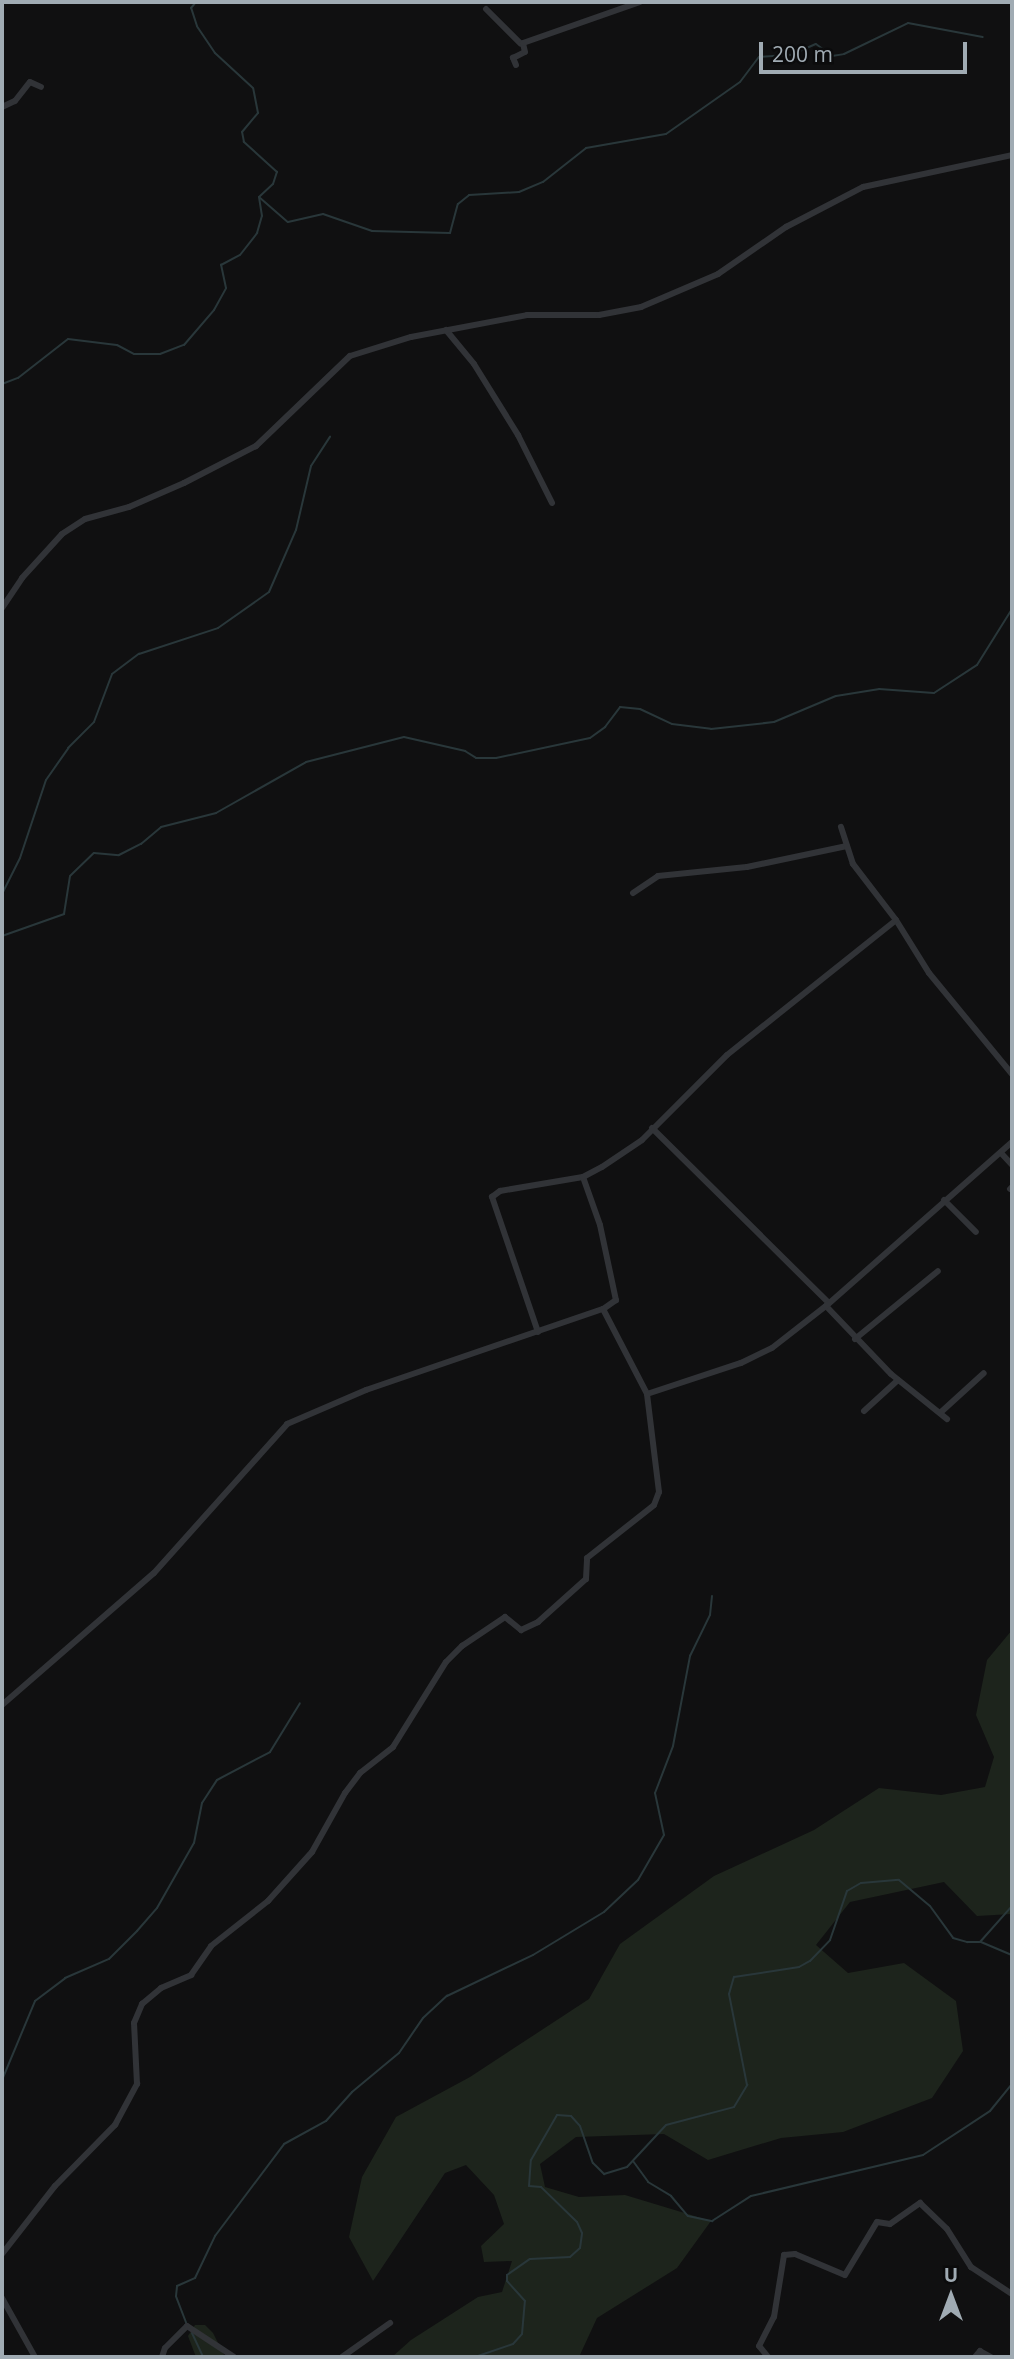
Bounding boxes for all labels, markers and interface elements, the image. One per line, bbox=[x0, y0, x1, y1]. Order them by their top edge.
scale bar bbox=[762, 28, 970, 72]
text: 200 m bbox=[772, 40, 833, 68]
north arrow bbox=[916, 2261, 986, 2331]
text: U bbox=[944, 2262, 958, 2288]

